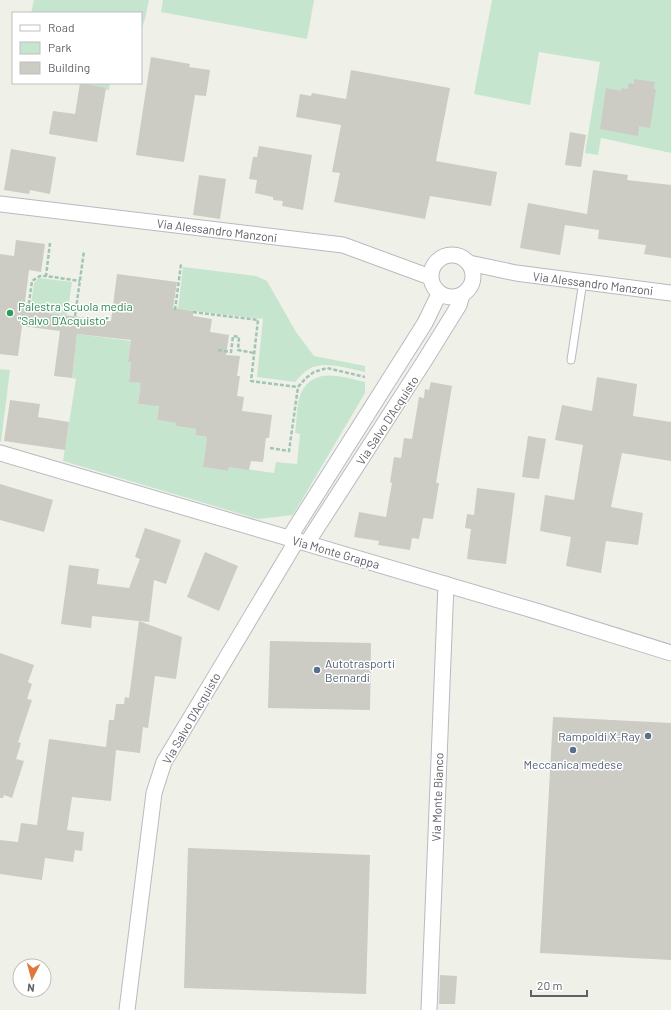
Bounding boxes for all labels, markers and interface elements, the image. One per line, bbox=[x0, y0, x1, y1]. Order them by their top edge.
legend bbox=[12, 12, 142, 84]
text: Road bbox=[48, 20, 75, 34]
text: Park bbox=[48, 40, 72, 54]
text: Building bbox=[48, 60, 90, 74]
street label: Via Alessandro Manzoni bbox=[156, 216, 278, 244]
street label: Via Alessandro Manzoni bbox=[532, 269, 654, 297]
place label: Palestra Scuola media "Salvo D'Acquisto" bbox=[18, 299, 133, 327]
marker: Palestra Scuola media "Salvo D'Acquisto" bbox=[5, 308, 15, 318]
street label: Via Salvo D'Acquisto bbox=[353, 373, 421, 467]
street label: Via Monte Grappa bbox=[291, 533, 381, 571]
place label: Autotrasporti Bernardi bbox=[325, 656, 395, 684]
marker: Autotrasporti Bernardi bbox=[312, 665, 322, 675]
street label: Via Salvo D'Acquisto bbox=[159, 670, 223, 766]
place label: Rampoldi X-Ray bbox=[558, 729, 640, 743]
marker: Rampoldi X-Ray bbox=[643, 731, 653, 741]
marker: Meccanica medese bbox=[568, 745, 578, 755]
street label: Via Monte Bianco bbox=[428, 752, 446, 842]
place label: Meccanica medese bbox=[523, 757, 623, 771]
north arrow bbox=[12, 958, 52, 998]
scale bar bbox=[531, 972, 587, 998]
text: 20 m bbox=[537, 978, 563, 992]
text: N bbox=[27, 982, 35, 995]

